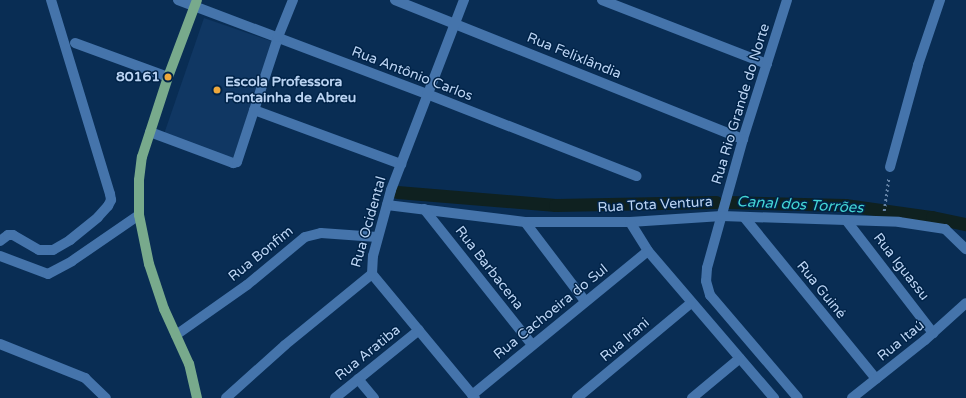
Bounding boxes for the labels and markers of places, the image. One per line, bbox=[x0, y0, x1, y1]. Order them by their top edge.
place label: 80161 bbox=[116, 69, 160, 85]
marker: 80161 bbox=[163, 72, 173, 82]
place label: Escola Professora Fontainha de Abreu bbox=[225, 74, 356, 106]
marker: Escola Professora Fontainha de Abreu bbox=[212, 85, 222, 95]

